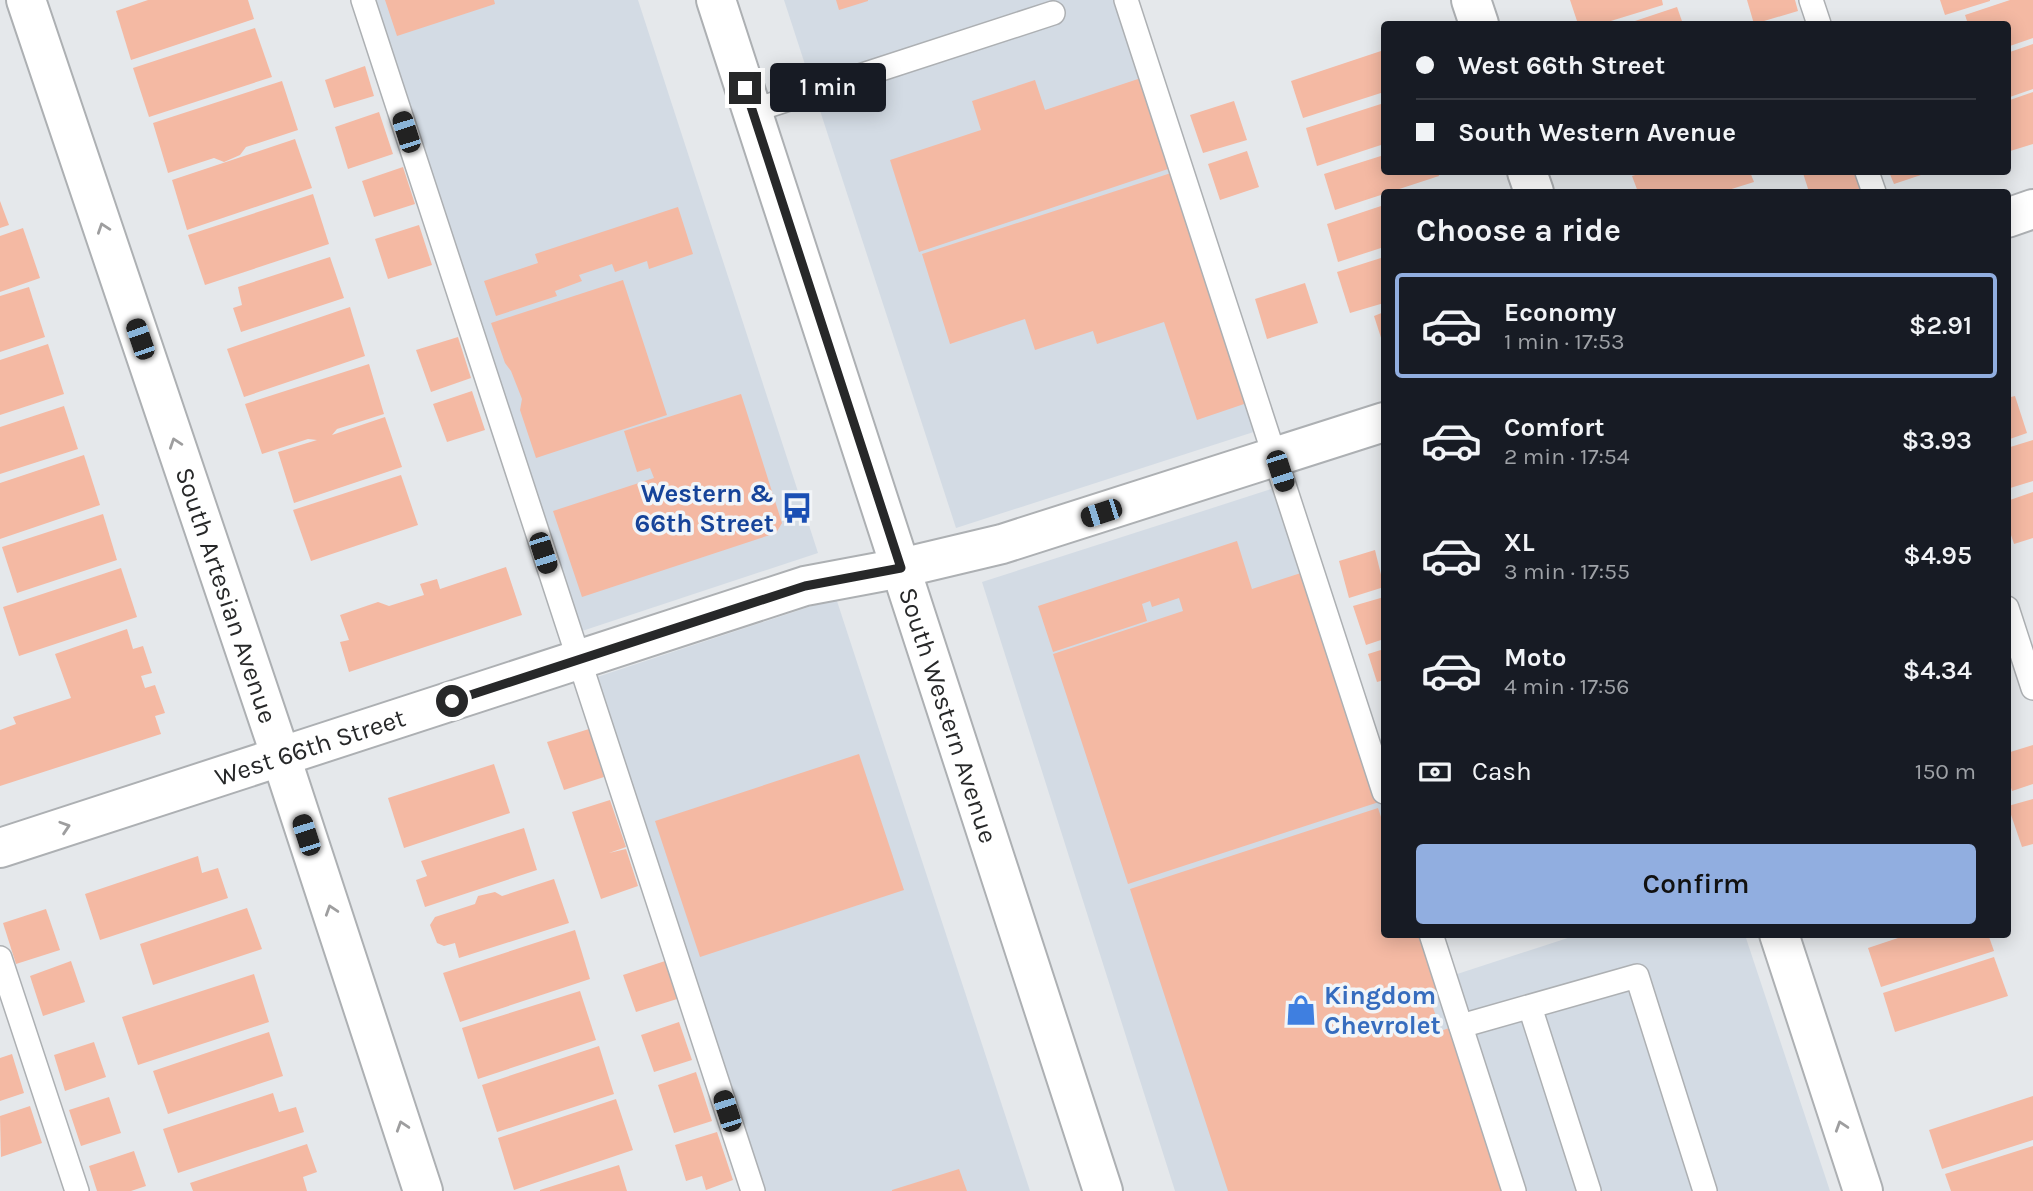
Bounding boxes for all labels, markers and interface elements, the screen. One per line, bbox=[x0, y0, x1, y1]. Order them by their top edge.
text: West 66th Street bbox=[1458, 50, 1665, 81]
callout: 1 min bbox=[770, 64, 885, 112]
route end bbox=[729, 72, 761, 104]
text: 1 min bbox=[799, 74, 857, 101]
car bbox=[390, 109, 423, 155]
text: South Western Avenue bbox=[1458, 117, 1736, 148]
text: Choose a ride bbox=[1416, 212, 1621, 249]
one-way arrow bbox=[97, 222, 111, 234]
icon: car bbox=[1420, 294, 1483, 357]
text: Economy bbox=[1504, 297, 1616, 328]
text: $2.91 bbox=[1909, 310, 1972, 341]
car bbox=[124, 316, 157, 362]
text: 1 min · 17:53 bbox=[1504, 328, 1625, 355]
icon: car bbox=[1420, 409, 1483, 472]
text: Comfort bbox=[1504, 412, 1605, 443]
text: $3.93 bbox=[1902, 425, 1972, 456]
one-way arrow bbox=[169, 438, 183, 450]
text: 2 min · 17:54 bbox=[1504, 443, 1630, 470]
car bbox=[1264, 448, 1297, 494]
street label: South Artesian Avenue bbox=[169, 463, 283, 727]
place label: Western & 66th Street bbox=[635, 478, 774, 539]
bus stop icon: Western & 66th Street bbox=[780, 491, 814, 525]
car bbox=[1078, 497, 1125, 529]
icon: car bbox=[1420, 524, 1483, 587]
text: XL bbox=[1504, 527, 1535, 558]
car bbox=[527, 530, 560, 576]
text: $4.95 bbox=[1903, 540, 1972, 571]
text: 3 min · 17:55 bbox=[1504, 558, 1630, 585]
street label: South Western Avenue bbox=[892, 584, 1004, 847]
icon: car bbox=[1420, 639, 1483, 702]
text: Moto bbox=[1504, 642, 1566, 673]
text: $4.34 bbox=[1903, 655, 1972, 686]
text: 4 min · 17:56 bbox=[1504, 673, 1629, 700]
route start bbox=[436, 685, 468, 717]
street label: West 66th Street bbox=[211, 702, 409, 793]
icon: cash bbox=[1416, 753, 1454, 791]
text: Cash bbox=[1472, 756, 1532, 787]
text: 150 m bbox=[1915, 758, 1976, 785]
car bbox=[290, 812, 323, 858]
one-way arrow bbox=[58, 821, 71, 835]
button: Confirm bbox=[1416, 844, 1976, 924]
one-way arrow bbox=[325, 904, 339, 917]
place label: Kingdom Chevrolet bbox=[1324, 980, 1441, 1041]
shop icon: Kingdom Chevrolet bbox=[1284, 993, 1318, 1027]
car bbox=[711, 1088, 744, 1134]
one-way arrow bbox=[396, 1121, 410, 1133]
one-way arrow bbox=[1835, 1121, 1850, 1133]

